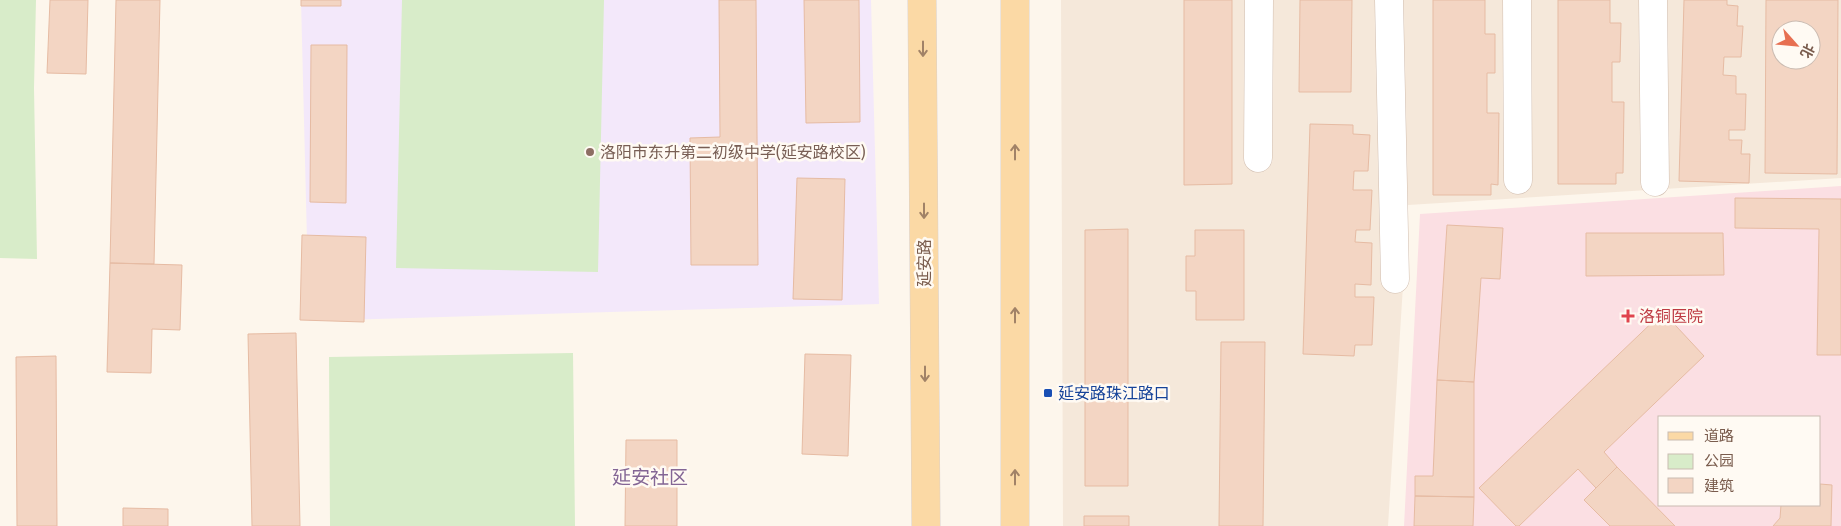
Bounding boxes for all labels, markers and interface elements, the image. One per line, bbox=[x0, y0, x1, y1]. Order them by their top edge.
north arrow bbox=[1771, 20, 1821, 70]
one-way arrow bbox=[918, 40, 927, 56]
text: 北 bbox=[1796, 41, 1818, 61]
place label: 洛阳市东升第二初级中学(延安路校区) bbox=[600, 143, 866, 162]
one-way arrow bbox=[1010, 145, 1020, 161]
marker: 洛阳市东升第二初级中学(延安路校区) bbox=[584, 146, 596, 158]
one-way arrow bbox=[919, 203, 928, 219]
street label: 延安路 bbox=[915, 239, 934, 287]
one-way arrow bbox=[1010, 307, 1020, 324]
place label: 洛铜医院 bbox=[1639, 307, 1703, 326]
marker: 洛铜医院 bbox=[1621, 309, 1635, 323]
one-way arrow bbox=[920, 365, 930, 381]
place label: 延安路珠江路口 bbox=[1058, 384, 1170, 403]
marker: 延安路珠江路口 bbox=[1042, 387, 1054, 399]
legend bbox=[1658, 416, 1821, 506]
text: 道路 bbox=[1704, 427, 1734, 445]
text: 公园 bbox=[1704, 452, 1734, 470]
district label: 延安社区 bbox=[612, 466, 688, 489]
one-way arrow bbox=[1010, 470, 1020, 486]
text: 建筑 bbox=[1704, 477, 1734, 495]

